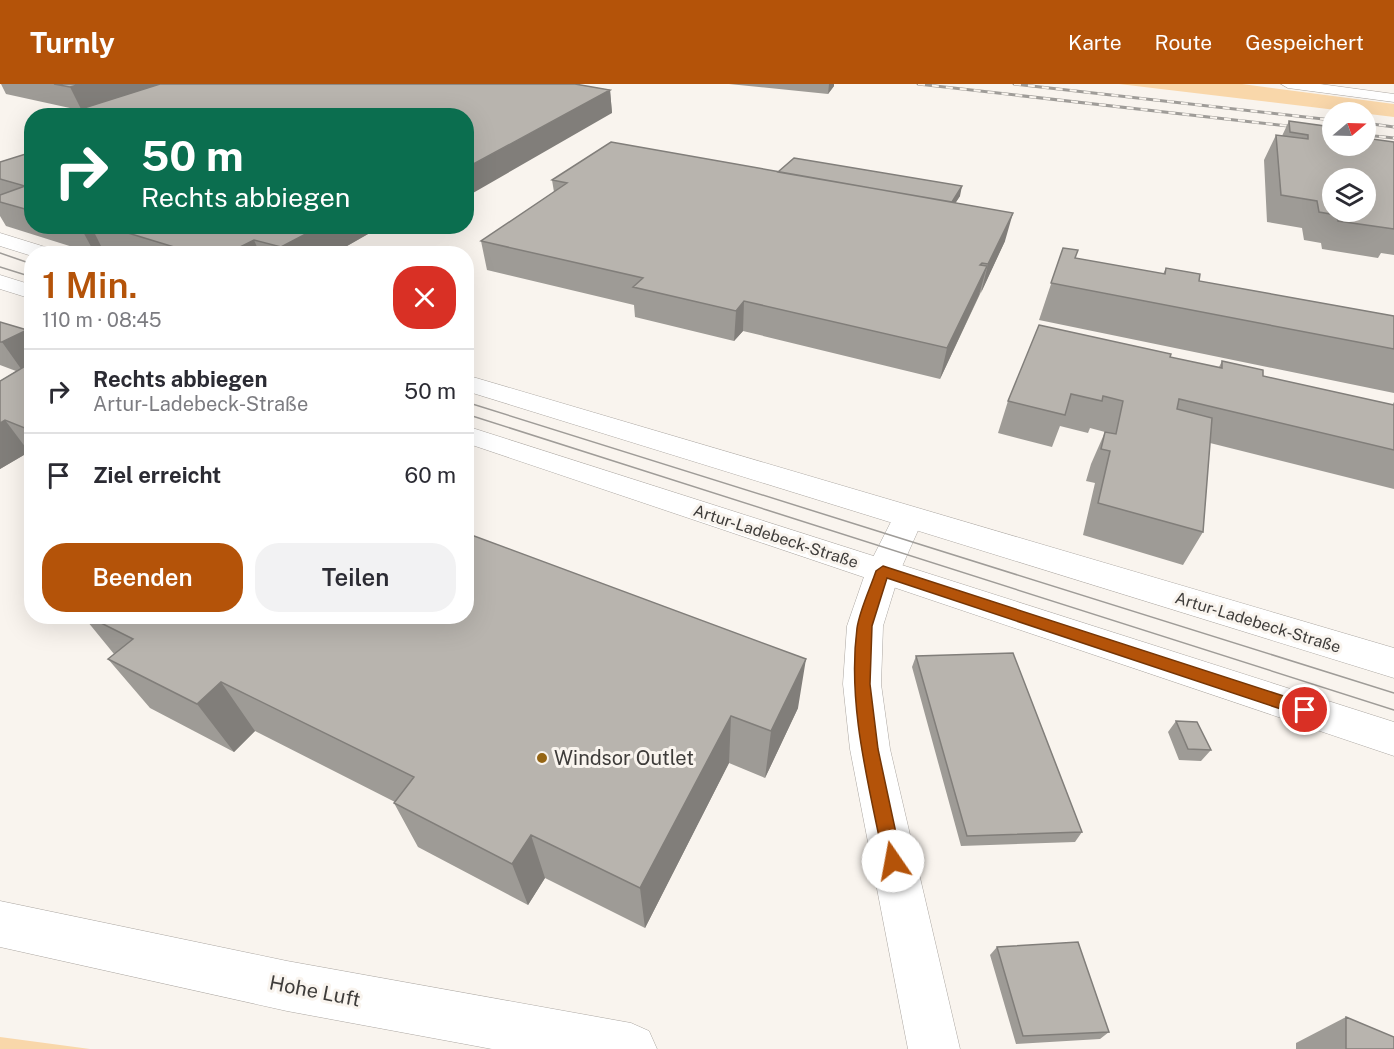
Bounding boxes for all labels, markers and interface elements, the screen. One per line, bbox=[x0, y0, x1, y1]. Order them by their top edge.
text: Turnly bbox=[30, 26, 115, 59]
text: Karte bbox=[1068, 30, 1122, 55]
text: Route bbox=[1155, 30, 1212, 55]
text: Gespeichert bbox=[1245, 30, 1364, 55]
north arrow bbox=[1322, 102, 1376, 156]
map controls bbox=[1322, 102, 1376, 222]
text: 50 m bbox=[141, 131, 244, 180]
icon: right bbox=[42, 132, 120, 210]
button: layers bbox=[1322, 168, 1376, 222]
text: Rechts abbiegen bbox=[141, 181, 350, 213]
text: 1 Min. bbox=[42, 264, 138, 306]
button: close bbox=[393, 266, 456, 329]
text: 110 m · 08:45 bbox=[42, 308, 162, 332]
text: Rechts abbiegen bbox=[93, 366, 268, 392]
icon: right bbox=[42, 375, 75, 408]
text: 50 m bbox=[404, 378, 456, 404]
text: Artur-Ladebeck-Straße bbox=[93, 392, 308, 416]
icon: arrive bbox=[42, 459, 75, 492]
text: Ziel erreicht bbox=[93, 462, 221, 488]
text: 60 m bbox=[405, 462, 456, 488]
street label: Artur-Ladebeck-Straße bbox=[691, 501, 861, 572]
button: Beenden bbox=[42, 543, 243, 612]
button: Teilen bbox=[255, 543, 456, 612]
street label: Artur-Ladebeck-Straße bbox=[1173, 588, 1343, 657]
pin bbox=[1279, 684, 1330, 735]
icon: arrive bbox=[1288, 693, 1321, 726]
place label: Windsor Outlet bbox=[554, 746, 694, 770]
marker: Windsor Outlet bbox=[535, 751, 549, 765]
position arrow bbox=[861, 829, 925, 893]
street label: Hohe Luft bbox=[267, 970, 363, 1012]

